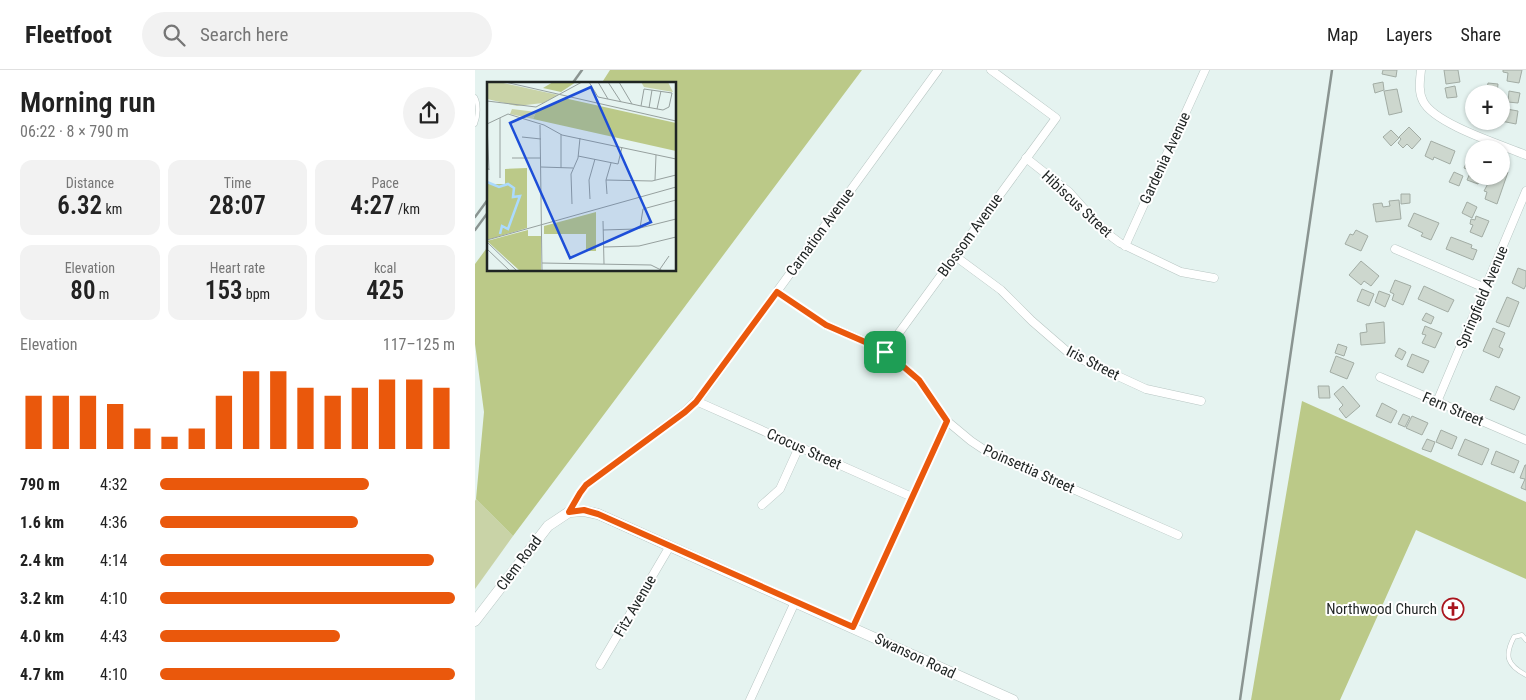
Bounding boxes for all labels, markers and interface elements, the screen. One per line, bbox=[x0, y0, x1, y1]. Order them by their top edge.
search box bbox=[142, 12, 492, 57]
text: Fleetfoot bbox=[25, 21, 112, 49]
icon: search bbox=[160, 21, 188, 49]
text: Search here bbox=[200, 23, 288, 46]
text: Map bbox=[1327, 24, 1358, 45]
text: Layers bbox=[1386, 24, 1433, 45]
text: Share bbox=[1461, 24, 1501, 45]
inset map bbox=[487, 82, 676, 271]
map controls bbox=[1465, 85, 1510, 185]
button: + bbox=[1465, 85, 1510, 130]
text: Morning run bbox=[20, 86, 156, 119]
button: share bbox=[403, 87, 455, 139]
street label: Gardenia Avenue bbox=[1136, 109, 1194, 207]
text: 06:22 · 8 × 790 m bbox=[20, 122, 129, 141]
button: − bbox=[1465, 140, 1510, 185]
street label: Hibiscus Street bbox=[1038, 167, 1116, 241]
text: Distance bbox=[66, 175, 114, 191]
text: Time bbox=[224, 175, 251, 191]
text: Pace bbox=[371, 175, 399, 191]
street label: Carnation Avenue bbox=[782, 185, 858, 279]
street label: Blossom Avenue bbox=[934, 190, 1006, 280]
text: 6.32 bbox=[57, 191, 102, 220]
text: 28:07 bbox=[209, 191, 266, 220]
text: 4:27 bbox=[350, 191, 395, 220]
text: km bbox=[102, 201, 122, 217]
text: /km bbox=[395, 201, 420, 217]
street label: Springfield Avenue bbox=[1452, 243, 1512, 351]
text: Elevation bbox=[65, 260, 115, 276]
text: Heart rate bbox=[210, 260, 265, 276]
text: kcal bbox=[374, 260, 396, 276]
text: 80 bbox=[70, 276, 96, 305]
text: 153 bbox=[205, 276, 243, 305]
text: 425 bbox=[366, 276, 404, 305]
text: m bbox=[96, 286, 109, 302]
text: bpm bbox=[243, 286, 270, 302]
pin bbox=[864, 331, 906, 373]
text: Elevation bbox=[20, 335, 78, 354]
text: 117–125 m bbox=[383, 335, 455, 354]
icon: arrive bbox=[871, 338, 899, 366]
street label: Iris Street bbox=[1063, 342, 1123, 384]
street label: Fern Street bbox=[1420, 388, 1486, 430]
street label: Crocus Street bbox=[764, 424, 844, 474]
street label: Poinsettia Street bbox=[980, 441, 1078, 497]
text: 790 m bbox=[20, 475, 60, 494]
text: 4:32 bbox=[100, 475, 127, 494]
text: 1.6 km bbox=[20, 513, 64, 532]
text: 4:36 bbox=[100, 513, 127, 532]
street label: Clem Road bbox=[493, 532, 545, 594]
text: 2.4 km bbox=[20, 551, 64, 570]
text: 4:14 bbox=[100, 551, 127, 570]
street label: Fitz Avenue bbox=[610, 572, 660, 640]
text: 3.2 km bbox=[20, 589, 64, 608]
text: 4:10 bbox=[100, 589, 127, 608]
church icon: Northwood Church bbox=[1441, 597, 1465, 621]
place label: Northwood Church bbox=[1326, 600, 1437, 618]
text: 4.0 km bbox=[20, 627, 64, 646]
text: 4:43 bbox=[100, 627, 127, 646]
street label: Swanson Road bbox=[872, 629, 958, 683]
text: 4.7 km bbox=[20, 665, 64, 684]
text: 4:10 bbox=[100, 665, 127, 684]

